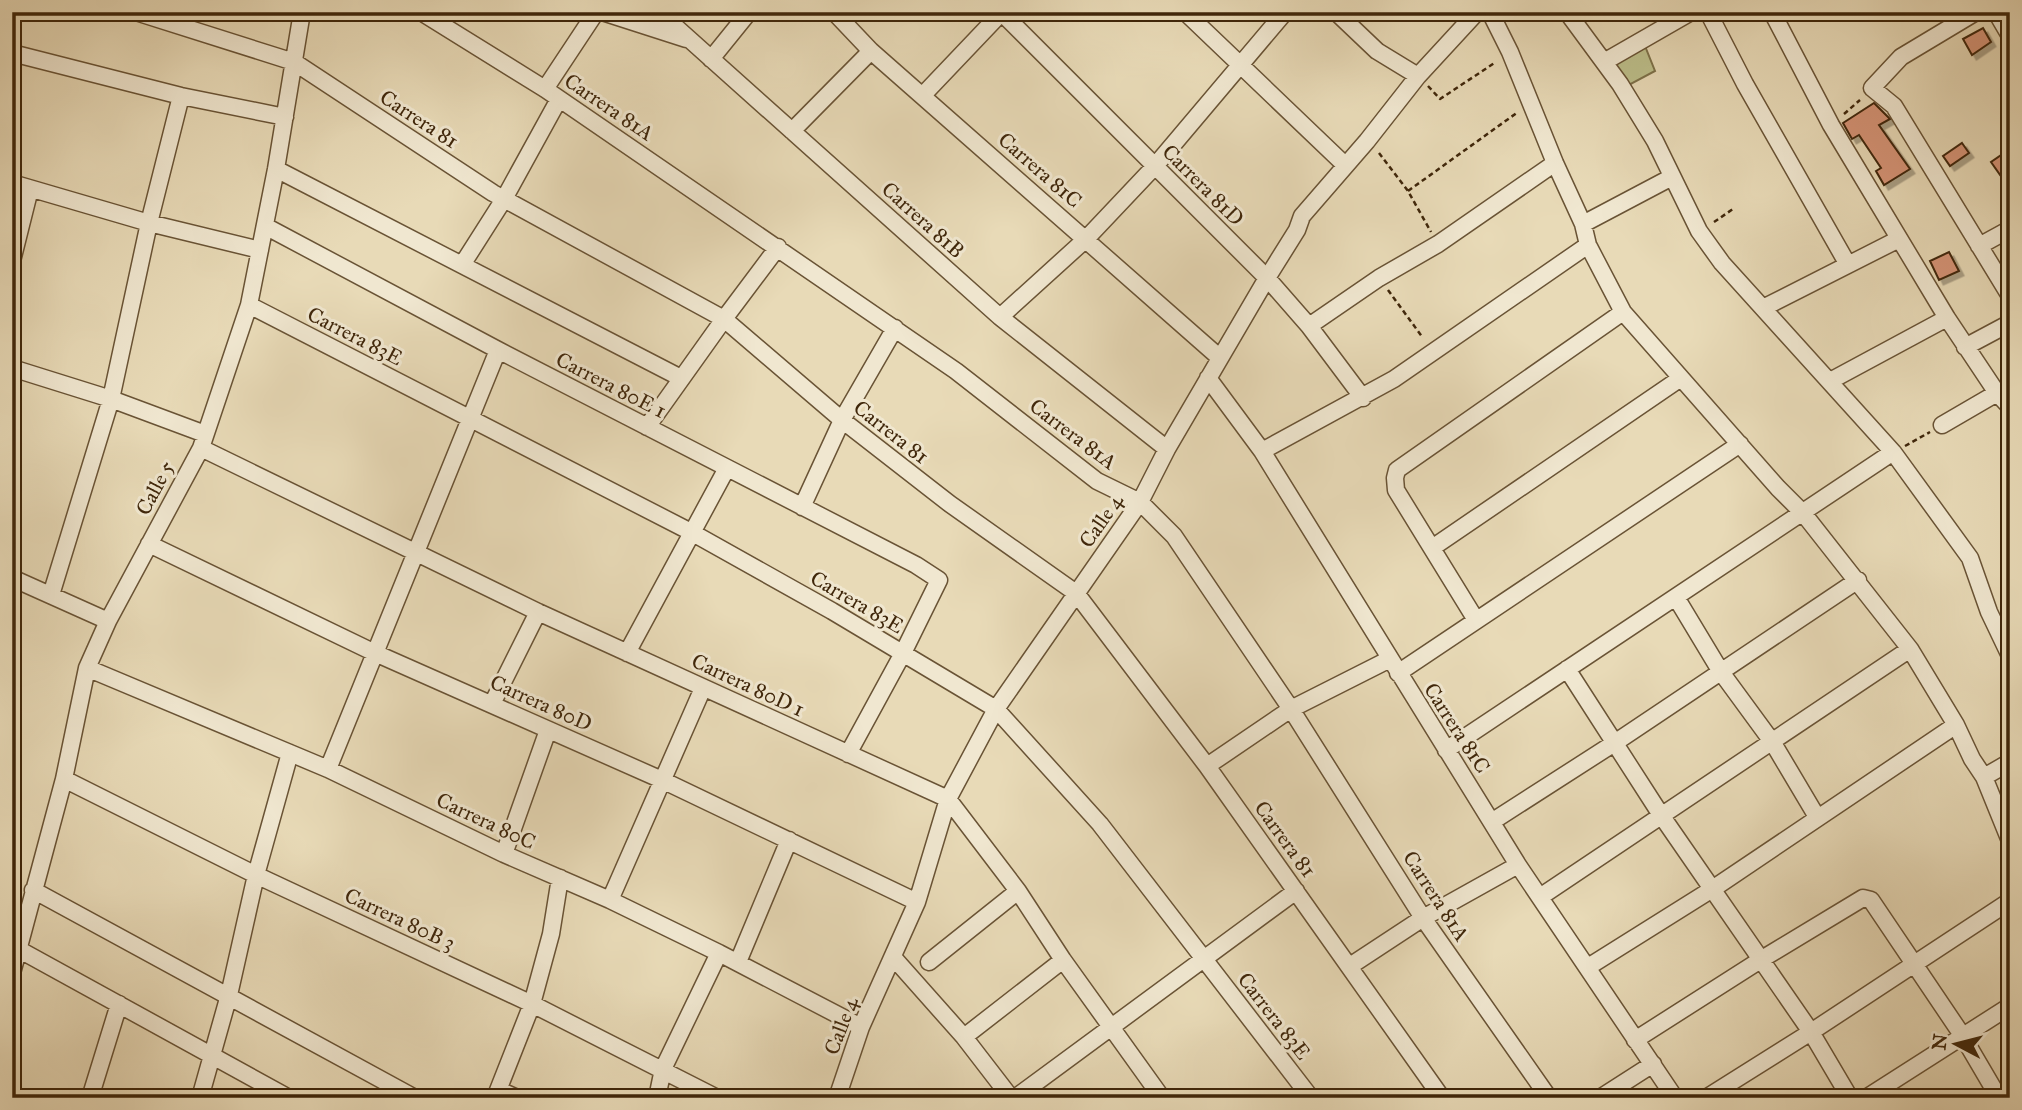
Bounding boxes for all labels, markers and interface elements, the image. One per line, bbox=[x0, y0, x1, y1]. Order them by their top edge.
street label: Carrera 81A bbox=[559, 68, 659, 146]
street label: Carrera 81 bbox=[375, 84, 463, 154]
street label: Carrera 81C bbox=[993, 127, 1087, 213]
street label: Carrera 81D bbox=[1157, 139, 1249, 231]
street label: Carrera 81B bbox=[876, 176, 970, 264]
street label: Carrera 83E bbox=[303, 301, 407, 371]
street label: Carrera 80E 1 bbox=[552, 346, 670, 424]
street label: Carrera 81A bbox=[1024, 393, 1122, 475]
street label: Carrera 81 bbox=[848, 395, 934, 469]
street label: Calle 5 bbox=[130, 456, 180, 519]
street label: Calle 4 bbox=[1073, 488, 1129, 553]
street label: Carrera 83E bbox=[806, 565, 908, 639]
street label: Carrera 80D 1 bbox=[687, 648, 809, 722]
street label: Carrera 80D bbox=[486, 669, 596, 737]
street label: Carrera 81C bbox=[1418, 678, 1496, 778]
street label: Carrera 80C bbox=[432, 787, 540, 855]
street label: Carrera 81 bbox=[1249, 796, 1321, 882]
street label: Carrera 81A bbox=[1397, 846, 1475, 946]
street label: Carrera 80B 3 bbox=[341, 882, 459, 956]
street label: Carrera 83E bbox=[1232, 967, 1316, 1065]
street label: Calle 4 bbox=[818, 992, 864, 1058]
north arrow bbox=[1920, 1009, 1990, 1078]
text: N bbox=[1927, 1033, 1952, 1051]

